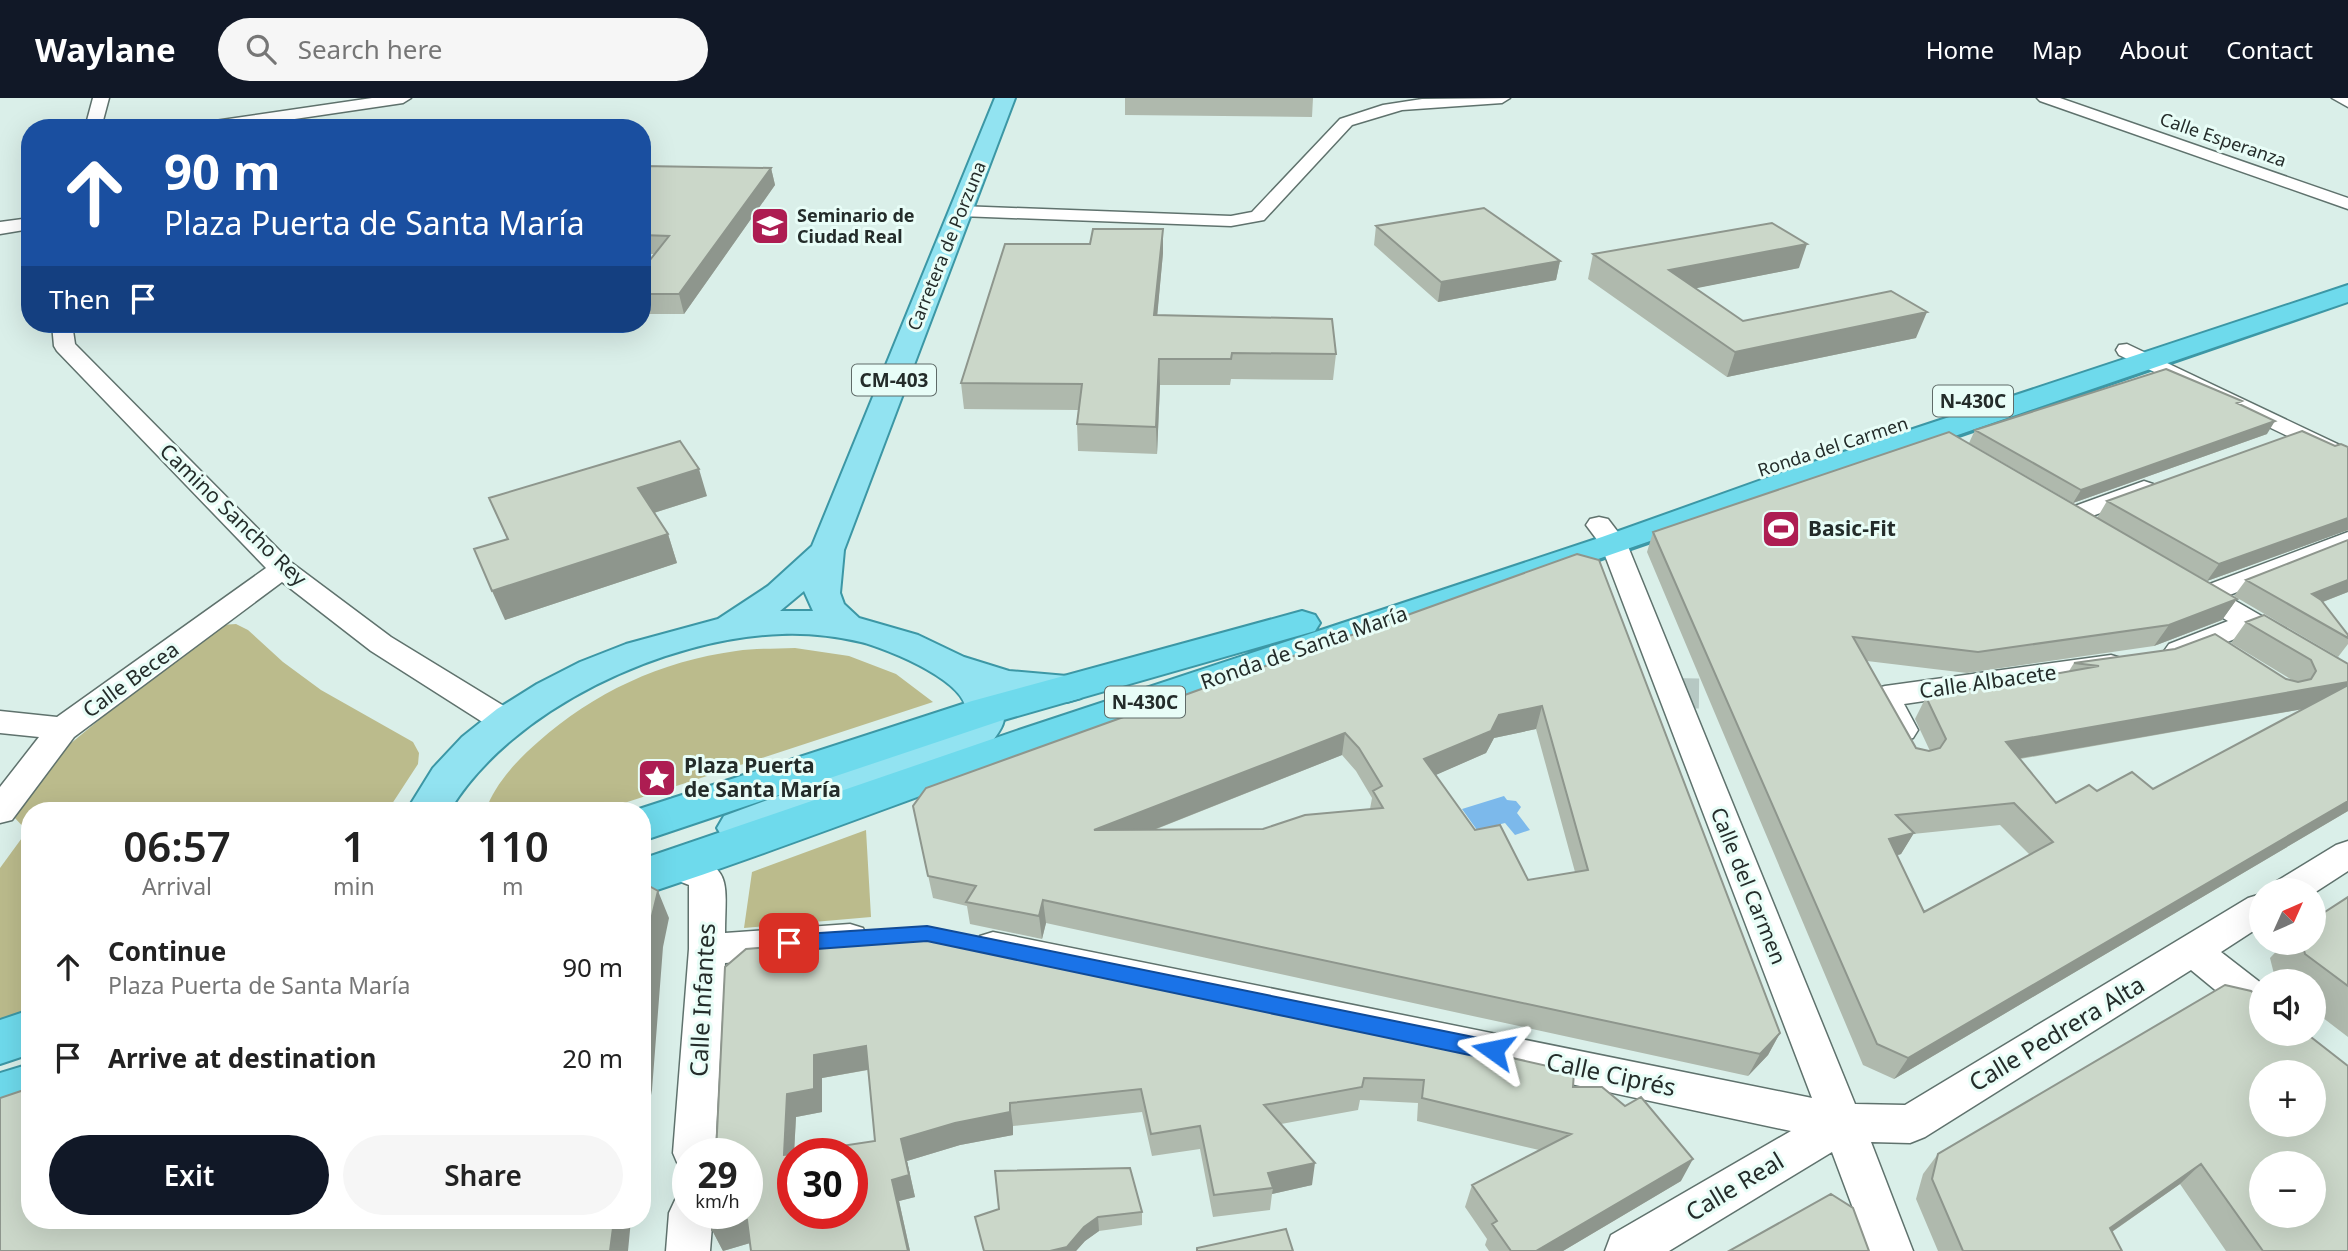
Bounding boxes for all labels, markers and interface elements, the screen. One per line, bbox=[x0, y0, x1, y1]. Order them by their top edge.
search box bbox=[218, 18, 708, 81]
text: Waylane bbox=[35, 27, 176, 72]
icon: search bbox=[242, 30, 280, 68]
text: Search here bbox=[298, 31, 442, 67]
text: Home bbox=[1926, 33, 1994, 66]
text: Map bbox=[2032, 33, 2082, 66]
text: About bbox=[2120, 33, 2188, 66]
text: Contact bbox=[2226, 33, 2313, 66]
street label: Calle Esperanza bbox=[2157, 106, 2290, 172]
text: 90 m bbox=[164, 138, 281, 204]
icon: ahead bbox=[49, 147, 140, 238]
street label: Carretera de Porzuna bbox=[901, 157, 991, 334]
text: Plaza Puerta de Santa María bbox=[164, 201, 585, 244]
place label: Seminario de Ciudad Real bbox=[797, 203, 915, 248]
school or university icon: Seminario de Ciudad Real bbox=[749, 205, 791, 247]
icon: arrive bbox=[124, 280, 162, 318]
text: Then bbox=[49, 281, 110, 317]
road number: CM-403 bbox=[852, 364, 936, 396]
road number: N-430C bbox=[1933, 386, 2013, 416]
street label: Ronda del Carmen bbox=[1755, 410, 1911, 482]
street label: Camino Sancho Rey bbox=[154, 437, 313, 592]
sports icon: Basic-Fit bbox=[1760, 508, 1802, 550]
place label: Basic-Fit bbox=[1808, 514, 1896, 542]
street label: Ronda de Santa María bbox=[1197, 599, 1411, 696]
street label: Calle Becea bbox=[77, 635, 184, 724]
street label: Calle Albacete bbox=[1918, 658, 2058, 704]
road number: N-430C bbox=[1105, 687, 1185, 718]
place label: Plaza Puerta de Santa María bbox=[684, 751, 841, 803]
place icon: Plaza Puerta de Santa María bbox=[636, 757, 678, 799]
street label: Calle del Carmen bbox=[1705, 803, 1793, 968]
text: 06:57 bbox=[123, 817, 231, 874]
text: 1 bbox=[342, 817, 366, 874]
text: 110 bbox=[477, 817, 549, 874]
text: Arrival bbox=[142, 870, 212, 902]
text: min bbox=[333, 870, 375, 902]
text: m bbox=[502, 870, 524, 902]
north arrow bbox=[2249, 878, 2326, 956]
map controls bbox=[2249, 878, 2326, 1228]
pin bbox=[759, 913, 819, 973]
street label: Calle Infantes bbox=[681, 922, 722, 1078]
icon: arrive bbox=[770, 924, 808, 962]
text: Continue bbox=[108, 933, 226, 969]
icon: ahead bbox=[49, 948, 87, 986]
text: 90 m bbox=[562, 949, 623, 985]
street label: Calle Pedrera Alta bbox=[1962, 967, 2150, 1098]
text: Plaza Puerta de Santa María bbox=[108, 969, 410, 1001]
button: sound bbox=[2249, 969, 2326, 1046]
position arrow bbox=[1456, 1013, 1530, 1087]
icon: arrive bbox=[49, 1039, 87, 1077]
text: Arrive at destination bbox=[108, 1040, 377, 1076]
text: 20 m bbox=[562, 1040, 623, 1076]
street label: Calle Ciprés bbox=[1544, 1044, 1679, 1103]
button: + bbox=[2249, 1060, 2326, 1137]
button: Exit bbox=[49, 1135, 329, 1215]
button: Share bbox=[343, 1135, 623, 1215]
speed limit sign: 30 bbox=[777, 1138, 868, 1229]
street label: Calle Real bbox=[1679, 1144, 1789, 1228]
text: 29 bbox=[697, 1151, 738, 1198]
button: − bbox=[2249, 1151, 2326, 1228]
text: km/h bbox=[695, 1189, 740, 1213]

